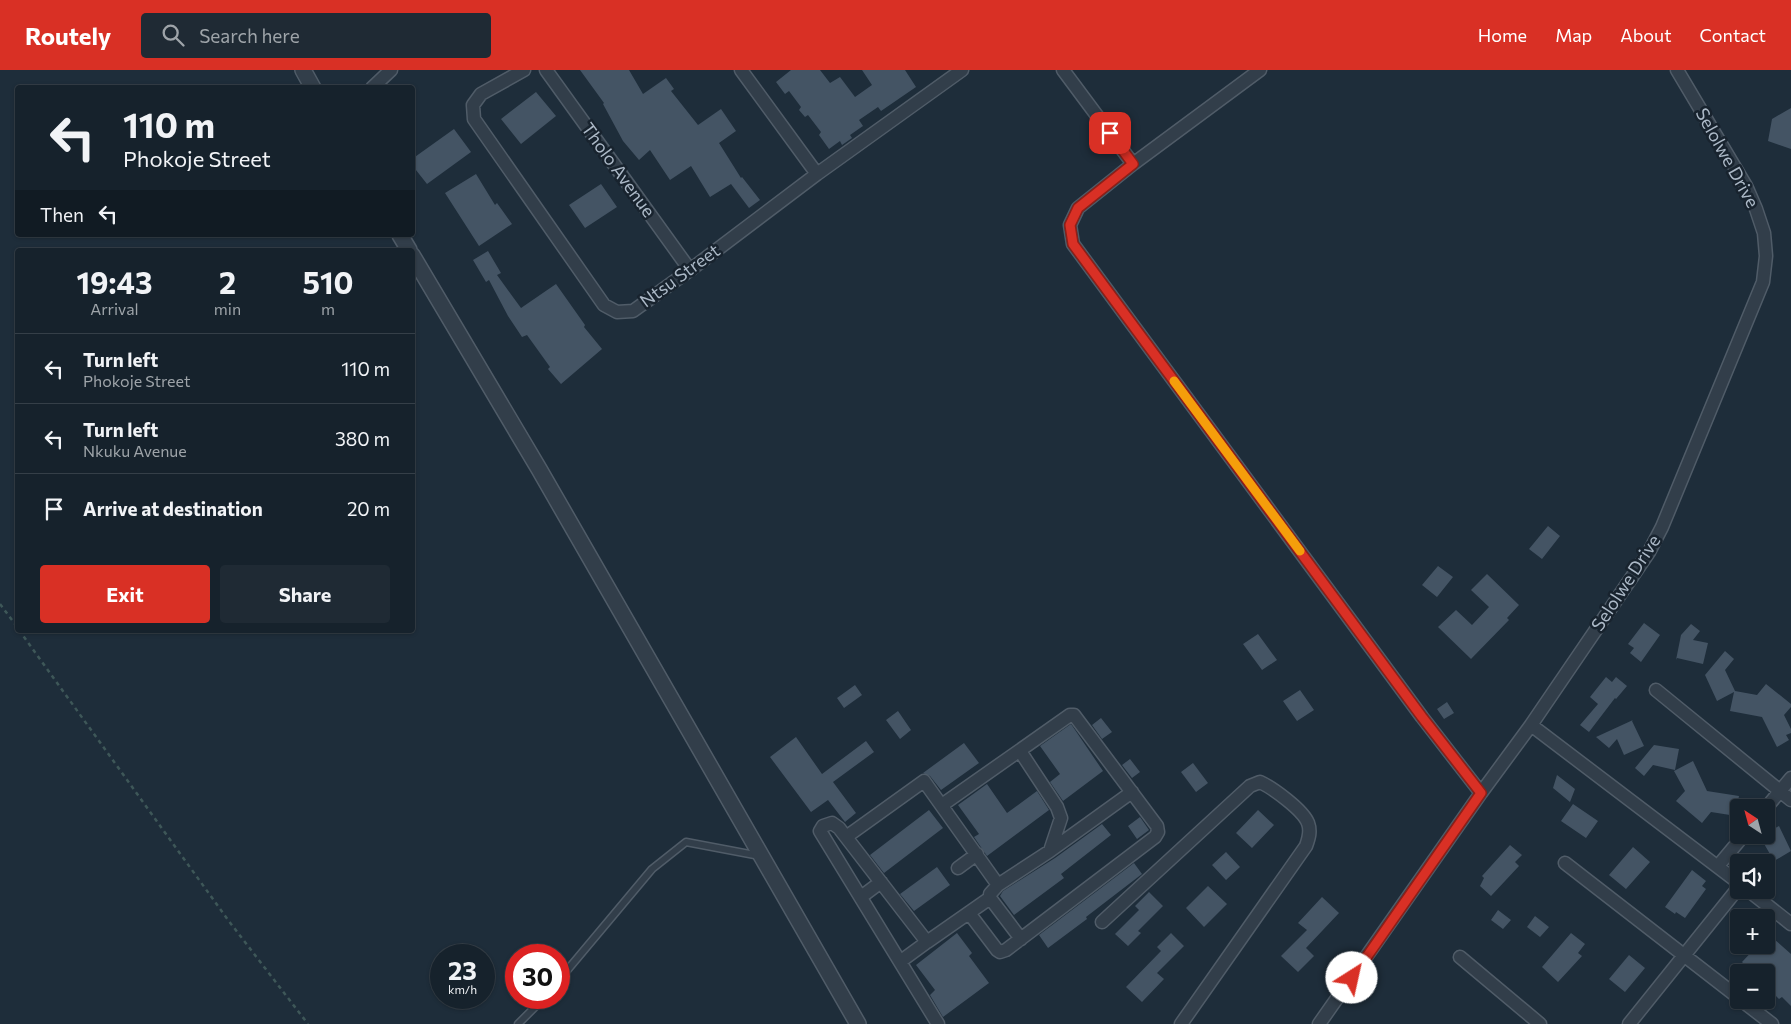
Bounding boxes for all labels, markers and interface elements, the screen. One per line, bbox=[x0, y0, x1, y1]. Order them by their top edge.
search box bbox=[141, 13, 491, 58]
text: Routely bbox=[25, 21, 111, 50]
icon: search bbox=[159, 21, 187, 49]
text: Search here bbox=[199, 24, 300, 47]
text: Home bbox=[1478, 24, 1527, 46]
text: Map bbox=[1555, 24, 1592, 46]
text: About bbox=[1620, 24, 1672, 46]
text: Contact bbox=[1700, 24, 1766, 46]
text: 110 m bbox=[123, 102, 215, 145]
street label: Selolwe Drive bbox=[1691, 104, 1764, 211]
icon: left bbox=[40, 105, 105, 170]
pin bbox=[1089, 112, 1131, 154]
street label: Tholo Avenue bbox=[577, 118, 660, 221]
icon: arrive bbox=[1096, 119, 1124, 147]
text: Phokoje Street bbox=[123, 145, 271, 172]
icon: left bbox=[94, 200, 122, 228]
text: Then bbox=[40, 203, 84, 226]
street label: Ntsu Street bbox=[635, 239, 724, 312]
text: 19:43 bbox=[76, 263, 152, 300]
text: 2 bbox=[219, 263, 236, 300]
text: 510 bbox=[303, 263, 354, 300]
text: Arrival bbox=[90, 299, 139, 318]
text: min bbox=[214, 299, 241, 318]
text: m bbox=[321, 299, 335, 318]
text: Turn left bbox=[83, 348, 158, 371]
icon: left bbox=[40, 355, 68, 383]
text: 110 m bbox=[341, 357, 390, 380]
text: Phokoje Street bbox=[83, 371, 190, 390]
text: Turn left bbox=[83, 418, 158, 441]
icon: left bbox=[40, 425, 68, 453]
text: 380 m bbox=[335, 427, 390, 450]
text: Nkuku Avenue bbox=[83, 441, 187, 460]
icon: arrive bbox=[40, 495, 68, 523]
text: Arrive at destination bbox=[83, 497, 263, 520]
text: 20 m bbox=[347, 497, 390, 520]
street label: Selolwe Drive bbox=[1586, 530, 1664, 635]
button: Exit bbox=[40, 565, 210, 623]
button: Share bbox=[220, 565, 390, 623]
north arrow bbox=[1730, 799, 1775, 844]
map controls bbox=[1730, 799, 1775, 1009]
button: sound bbox=[1730, 854, 1775, 899]
button: + bbox=[1730, 909, 1775, 954]
speed limit sign: 30 bbox=[505, 944, 570, 1009]
position arrow bbox=[1325, 951, 1377, 1003]
text: 23 bbox=[448, 955, 477, 985]
button: − bbox=[1730, 964, 1775, 1009]
text: km/h bbox=[448, 982, 477, 996]

